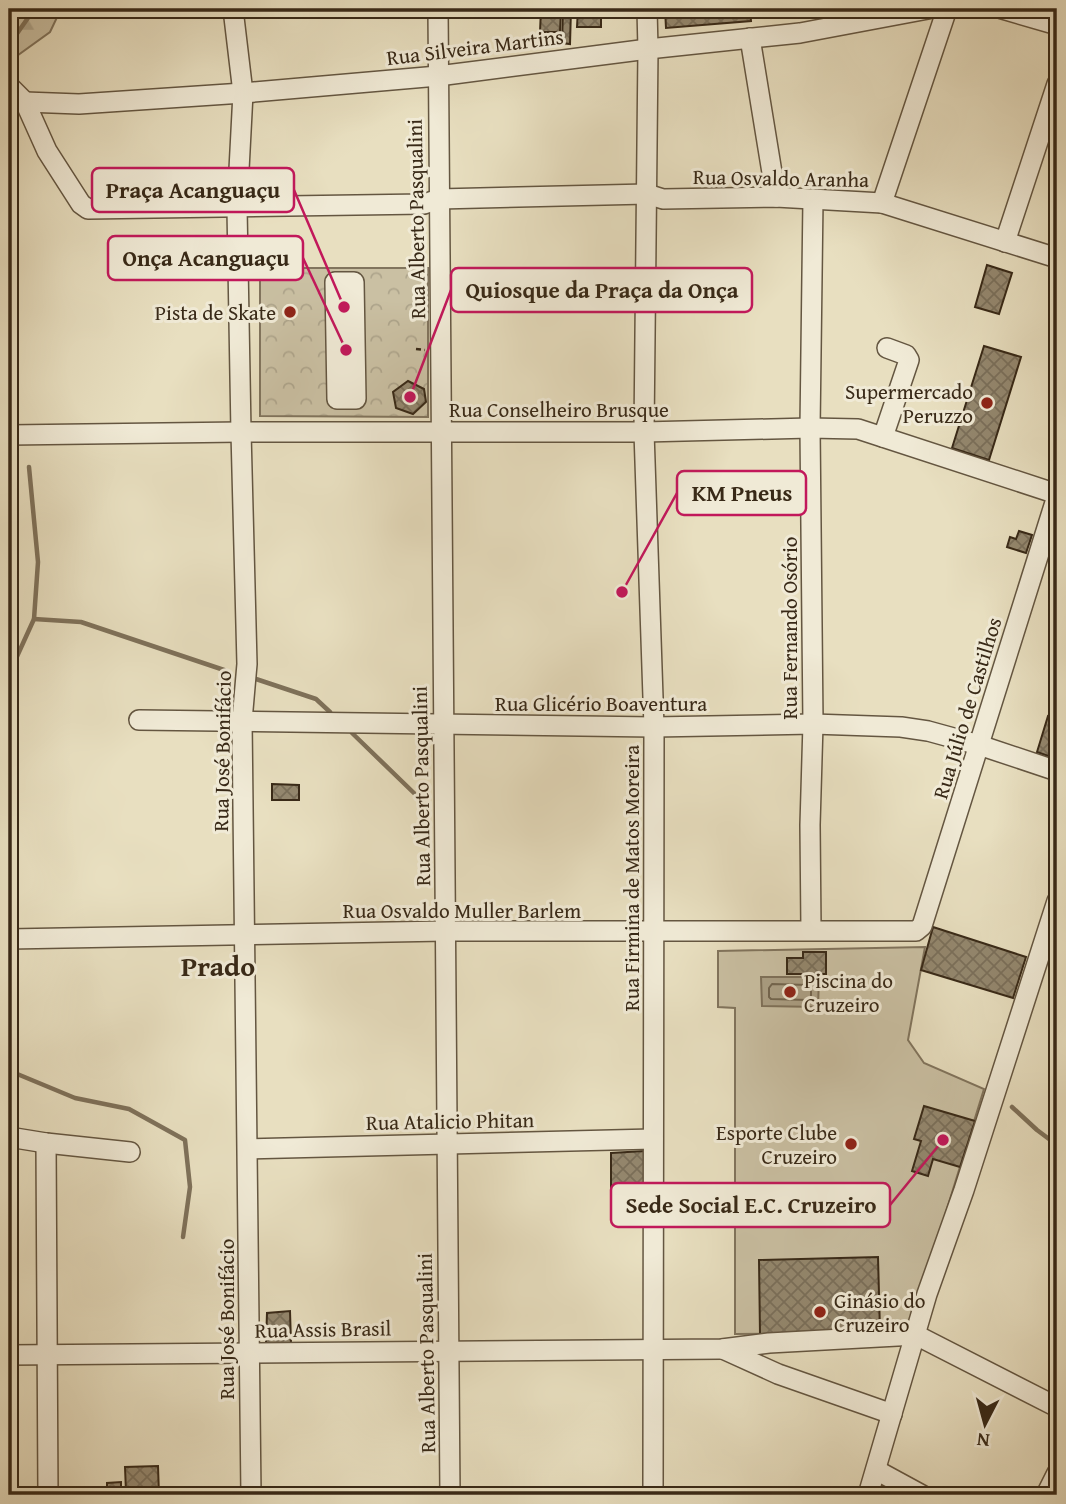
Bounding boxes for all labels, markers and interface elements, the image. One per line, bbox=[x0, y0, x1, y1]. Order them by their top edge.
street label: Rua Silveira Martins bbox=[385, 21, 565, 73]
street label: Rua Alberto Pasqualini bbox=[399, 119, 433, 319]
street label: Rua Osvaldo Aranha bbox=[693, 161, 869, 195]
callout: Praça Acanguaçu bbox=[92, 168, 294, 212]
text: Praça Acanguaçu bbox=[106, 173, 281, 206]
callout: Onça Acanguaçu bbox=[108, 236, 303, 280]
text: Onça Acanguaçu bbox=[122, 241, 290, 274]
callout: Quiosque da Praça da Onça bbox=[451, 268, 752, 312]
text: Quiosque da Praça da Onça bbox=[466, 273, 739, 306]
place label: Pista de Skate bbox=[155, 297, 276, 328]
marker: Pista de Skate bbox=[282, 304, 298, 320]
place label: Supermercado Peruzzo bbox=[845, 376, 973, 431]
street label: Rua Conselheiro Brusque bbox=[449, 394, 669, 425]
marker: Supermercado Peruzzo bbox=[979, 395, 995, 411]
callout: KM Pneus bbox=[677, 471, 806, 515]
text: KM Pneus bbox=[692, 476, 792, 509]
street label: Rua Fernando Osório bbox=[774, 536, 805, 720]
street label: Rua Júlio de Castilhos bbox=[925, 613, 1009, 803]
street label: Rua José Bonifácio bbox=[205, 670, 239, 832]
street label: Rua Alberto Pasqualini bbox=[404, 686, 438, 886]
street label: Rua Glicério Boaventura bbox=[495, 688, 707, 719]
street label: Rua Firmina de Matos Moreira bbox=[616, 745, 647, 1011]
street label: Rua Osvaldo Muller Barlem bbox=[343, 895, 581, 926]
district label: Prado bbox=[181, 945, 255, 986]
place label: Piscina do Cruzeiro bbox=[804, 965, 893, 1020]
marker: Piscina do Cruzeiro bbox=[782, 984, 798, 1000]
street label: Rua Atalicio Phitan bbox=[365, 1104, 535, 1138]
place label: Esporte Clube Cruzeiro bbox=[716, 1117, 837, 1172]
marker: Esporte Clube Cruzeiro bbox=[843, 1136, 859, 1152]
callout: Sede Social E.C. Cruzeiro bbox=[611, 1183, 890, 1227]
text: Sede Social E.C. Cruzeiro bbox=[626, 1188, 876, 1221]
street label: Rua José Bonifácio bbox=[211, 1238, 242, 1400]
street label: Rua Alberto Pasqualini bbox=[409, 1253, 443, 1453]
place label: Ginásio do Cruzeiro bbox=[834, 1285, 926, 1340]
marker: Ginásio do Cruzeiro bbox=[812, 1304, 828, 1320]
street label: Rua Assis Brasil bbox=[254, 1312, 392, 1346]
north arrow bbox=[950, 1388, 1020, 1458]
text: N bbox=[975, 1426, 991, 1455]

